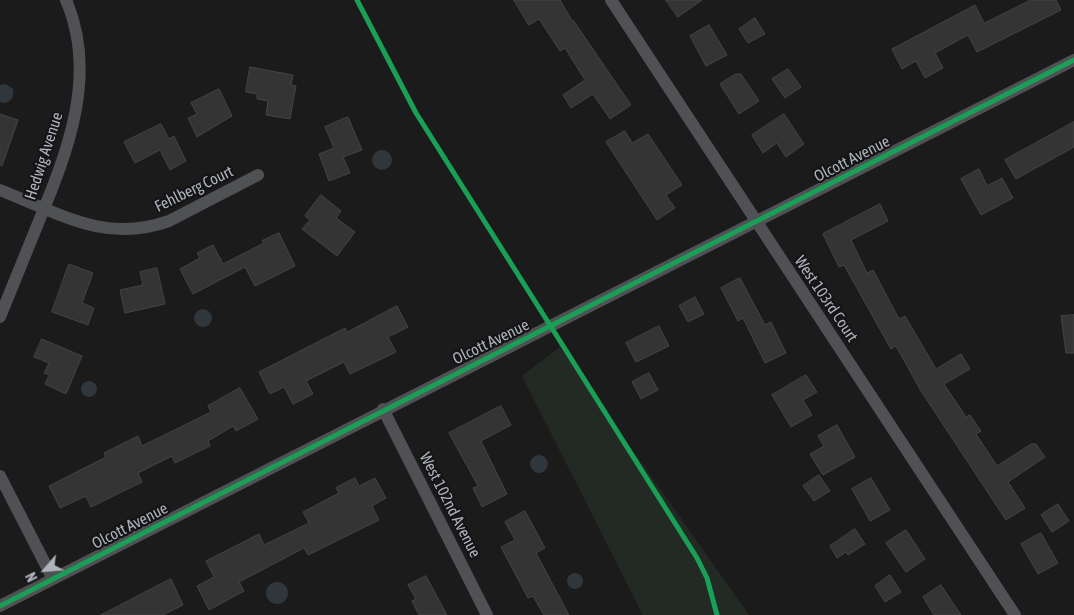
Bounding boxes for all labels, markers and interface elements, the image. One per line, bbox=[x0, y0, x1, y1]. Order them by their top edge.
street label: Hedwig Avenue bbox=[21, 110, 67, 202]
street label: Olcott Avenue bbox=[811, 132, 893, 186]
street label: Fehlberg Court bbox=[152, 162, 236, 216]
street label: West 103rd Court bbox=[790, 252, 862, 346]
street label: Olcott Avenue bbox=[450, 315, 532, 369]
street label: West 102nd Avenue bbox=[415, 449, 485, 561]
street label: Olcott Avenue bbox=[89, 499, 171, 553]
north arrow bbox=[20, 545, 70, 595]
text: N bbox=[23, 570, 41, 584]

